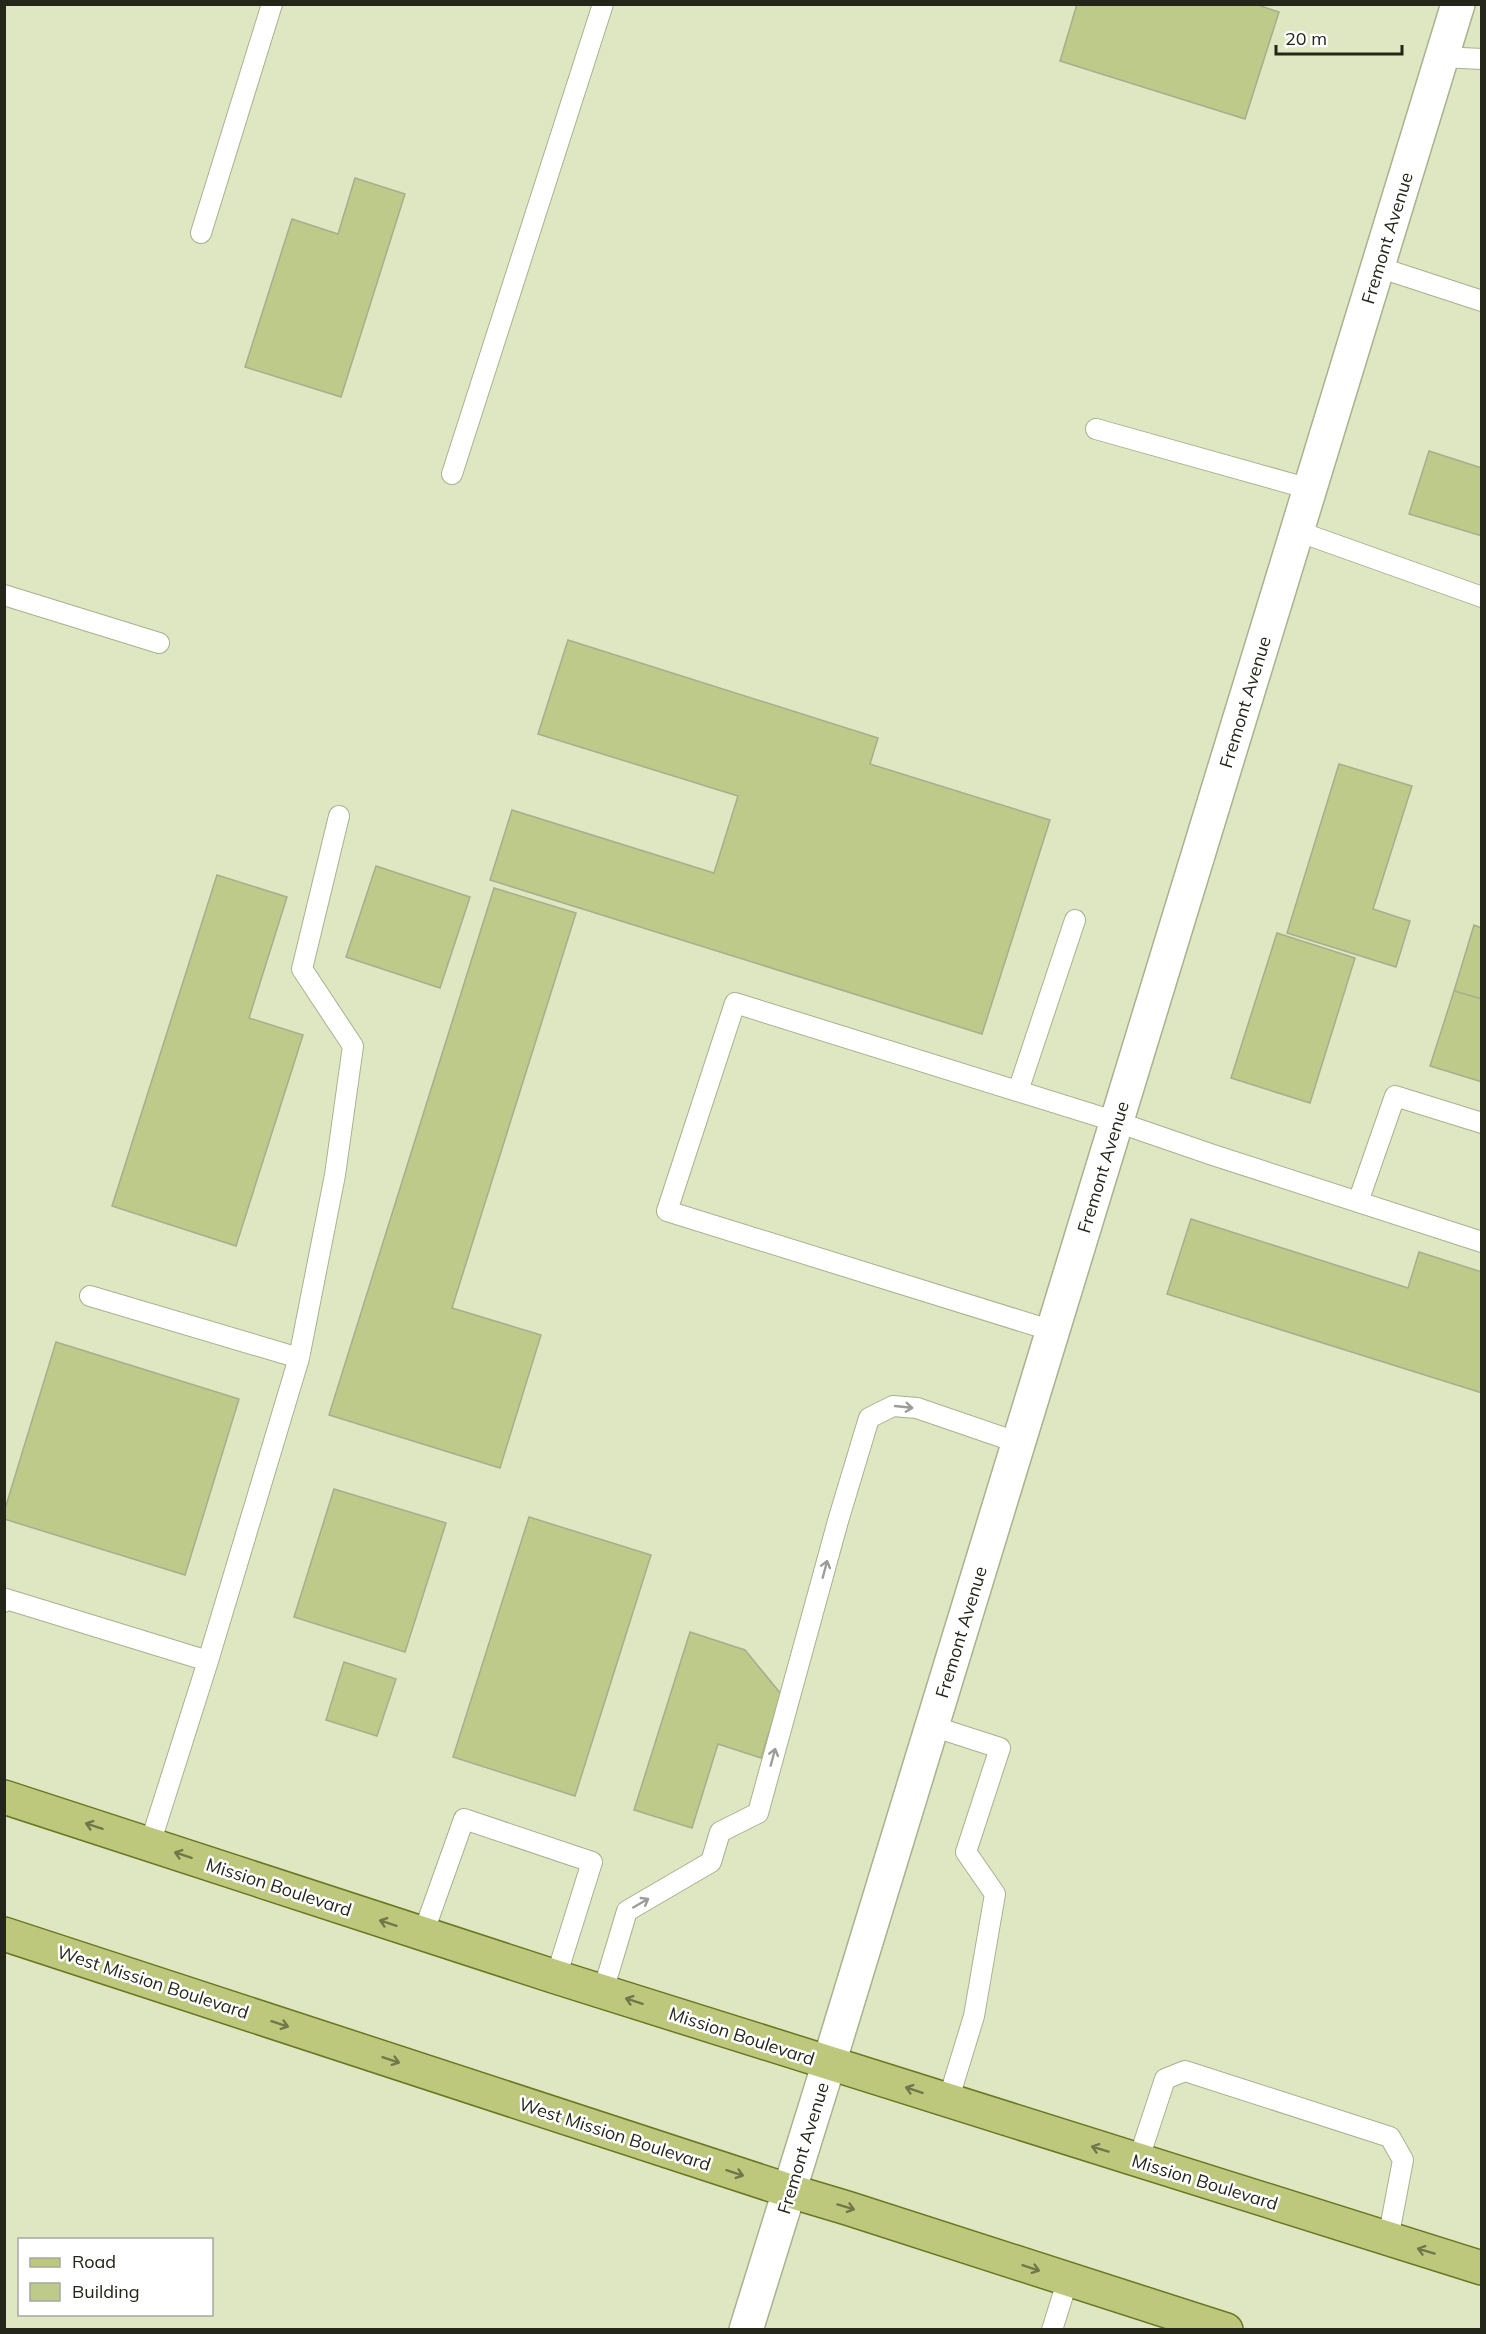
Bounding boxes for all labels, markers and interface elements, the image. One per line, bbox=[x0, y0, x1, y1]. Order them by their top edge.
scale bar bbox=[1276, 18, 1402, 56]
text: 20 m bbox=[1285, 27, 1327, 50]
street label: Fremont Avenue bbox=[1356, 169, 1418, 307]
street label: Fremont Avenue bbox=[1214, 633, 1276, 771]
street label: Fremont Avenue bbox=[1072, 1098, 1134, 1236]
one-way arrow bbox=[894, 1402, 914, 1413]
one-way arrow bbox=[820, 1560, 831, 1579]
street label: Fremont Avenue bbox=[930, 1563, 992, 1701]
one-way arrow bbox=[768, 1747, 779, 1766]
one-way arrow bbox=[85, 1820, 104, 1831]
one-way arrow bbox=[174, 1849, 193, 1860]
street label: Mission Boulevard bbox=[203, 1853, 355, 1921]
one-way arrow bbox=[632, 1896, 649, 1908]
one-way arrow bbox=[379, 1916, 398, 1927]
street label: West Mission Boulevard bbox=[54, 1940, 252, 2024]
one-way arrow bbox=[625, 1995, 644, 2006]
street label: Mission Boulevard bbox=[666, 2002, 818, 2070]
one-way arrow bbox=[270, 2019, 289, 2030]
one-way arrow bbox=[381, 2056, 399, 2067]
street label: Fremont Avenue bbox=[772, 2079, 834, 2217]
one-way arrow bbox=[905, 2084, 924, 2095]
street label: West Mission Boulevard bbox=[516, 2092, 714, 2176]
one-way arrow bbox=[1091, 2143, 1110, 2154]
street label: Mission Boulevard bbox=[1129, 2149, 1281, 2215]
one-way arrow bbox=[725, 2169, 744, 2180]
one-way arrow bbox=[836, 2203, 855, 2214]
legend bbox=[18, 2238, 213, 2316]
one-way arrow bbox=[1417, 2245, 1436, 2256]
text: Road bbox=[72, 2250, 116, 2273]
one-way arrow bbox=[1021, 2263, 1040, 2274]
text: Building bbox=[72, 2280, 140, 2303]

